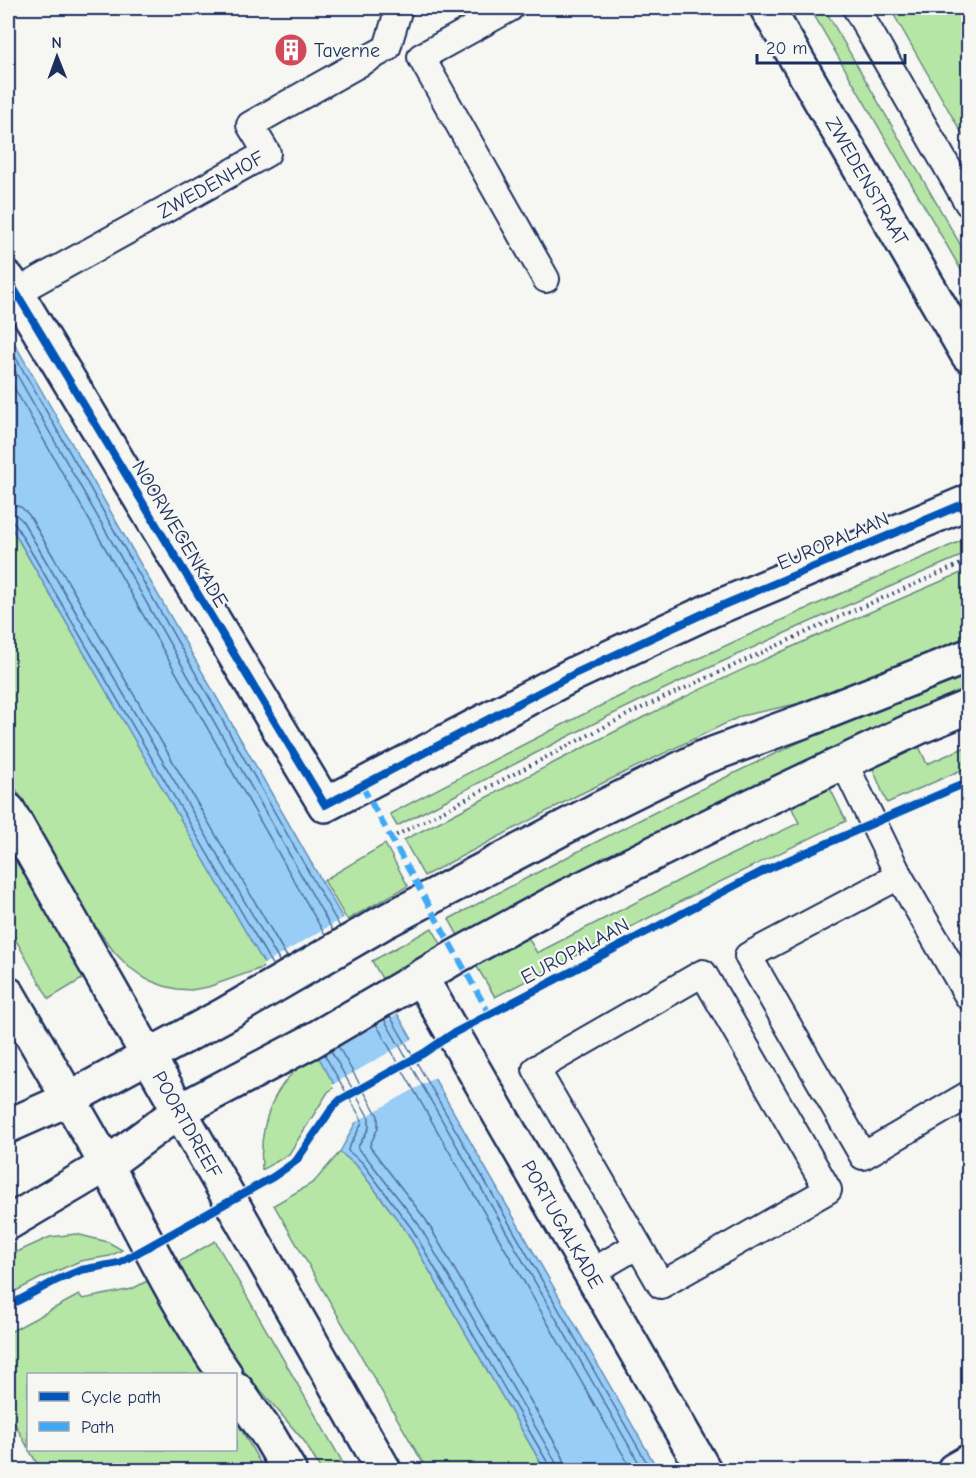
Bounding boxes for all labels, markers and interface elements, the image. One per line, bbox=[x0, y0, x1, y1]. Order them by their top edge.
north arrow bbox=[27, 27, 87, 87]
scale bar bbox=[757, 27, 906, 65]
building icon: Taverne bbox=[273, 32, 309, 68]
text: N bbox=[51, 34, 62, 52]
text: 20 m bbox=[766, 38, 807, 59]
place label: Taverne bbox=[314, 39, 380, 62]
street label: ZWEDENSTRAAT bbox=[821, 113, 914, 250]
street label: ZWEDENHOF bbox=[154, 145, 268, 223]
street label: NOORWEGENKADE bbox=[127, 457, 233, 611]
street label: EUROPALAAN bbox=[774, 507, 892, 575]
street label: EUROPALAAN bbox=[517, 913, 633, 989]
street label: POORTDREEF bbox=[148, 1067, 227, 1182]
street label: PORTUGALKADE bbox=[517, 1156, 608, 1292]
legend bbox=[27, 1373, 237, 1451]
text: Cycle path bbox=[81, 1387, 161, 1408]
text: Path bbox=[81, 1417, 114, 1438]

